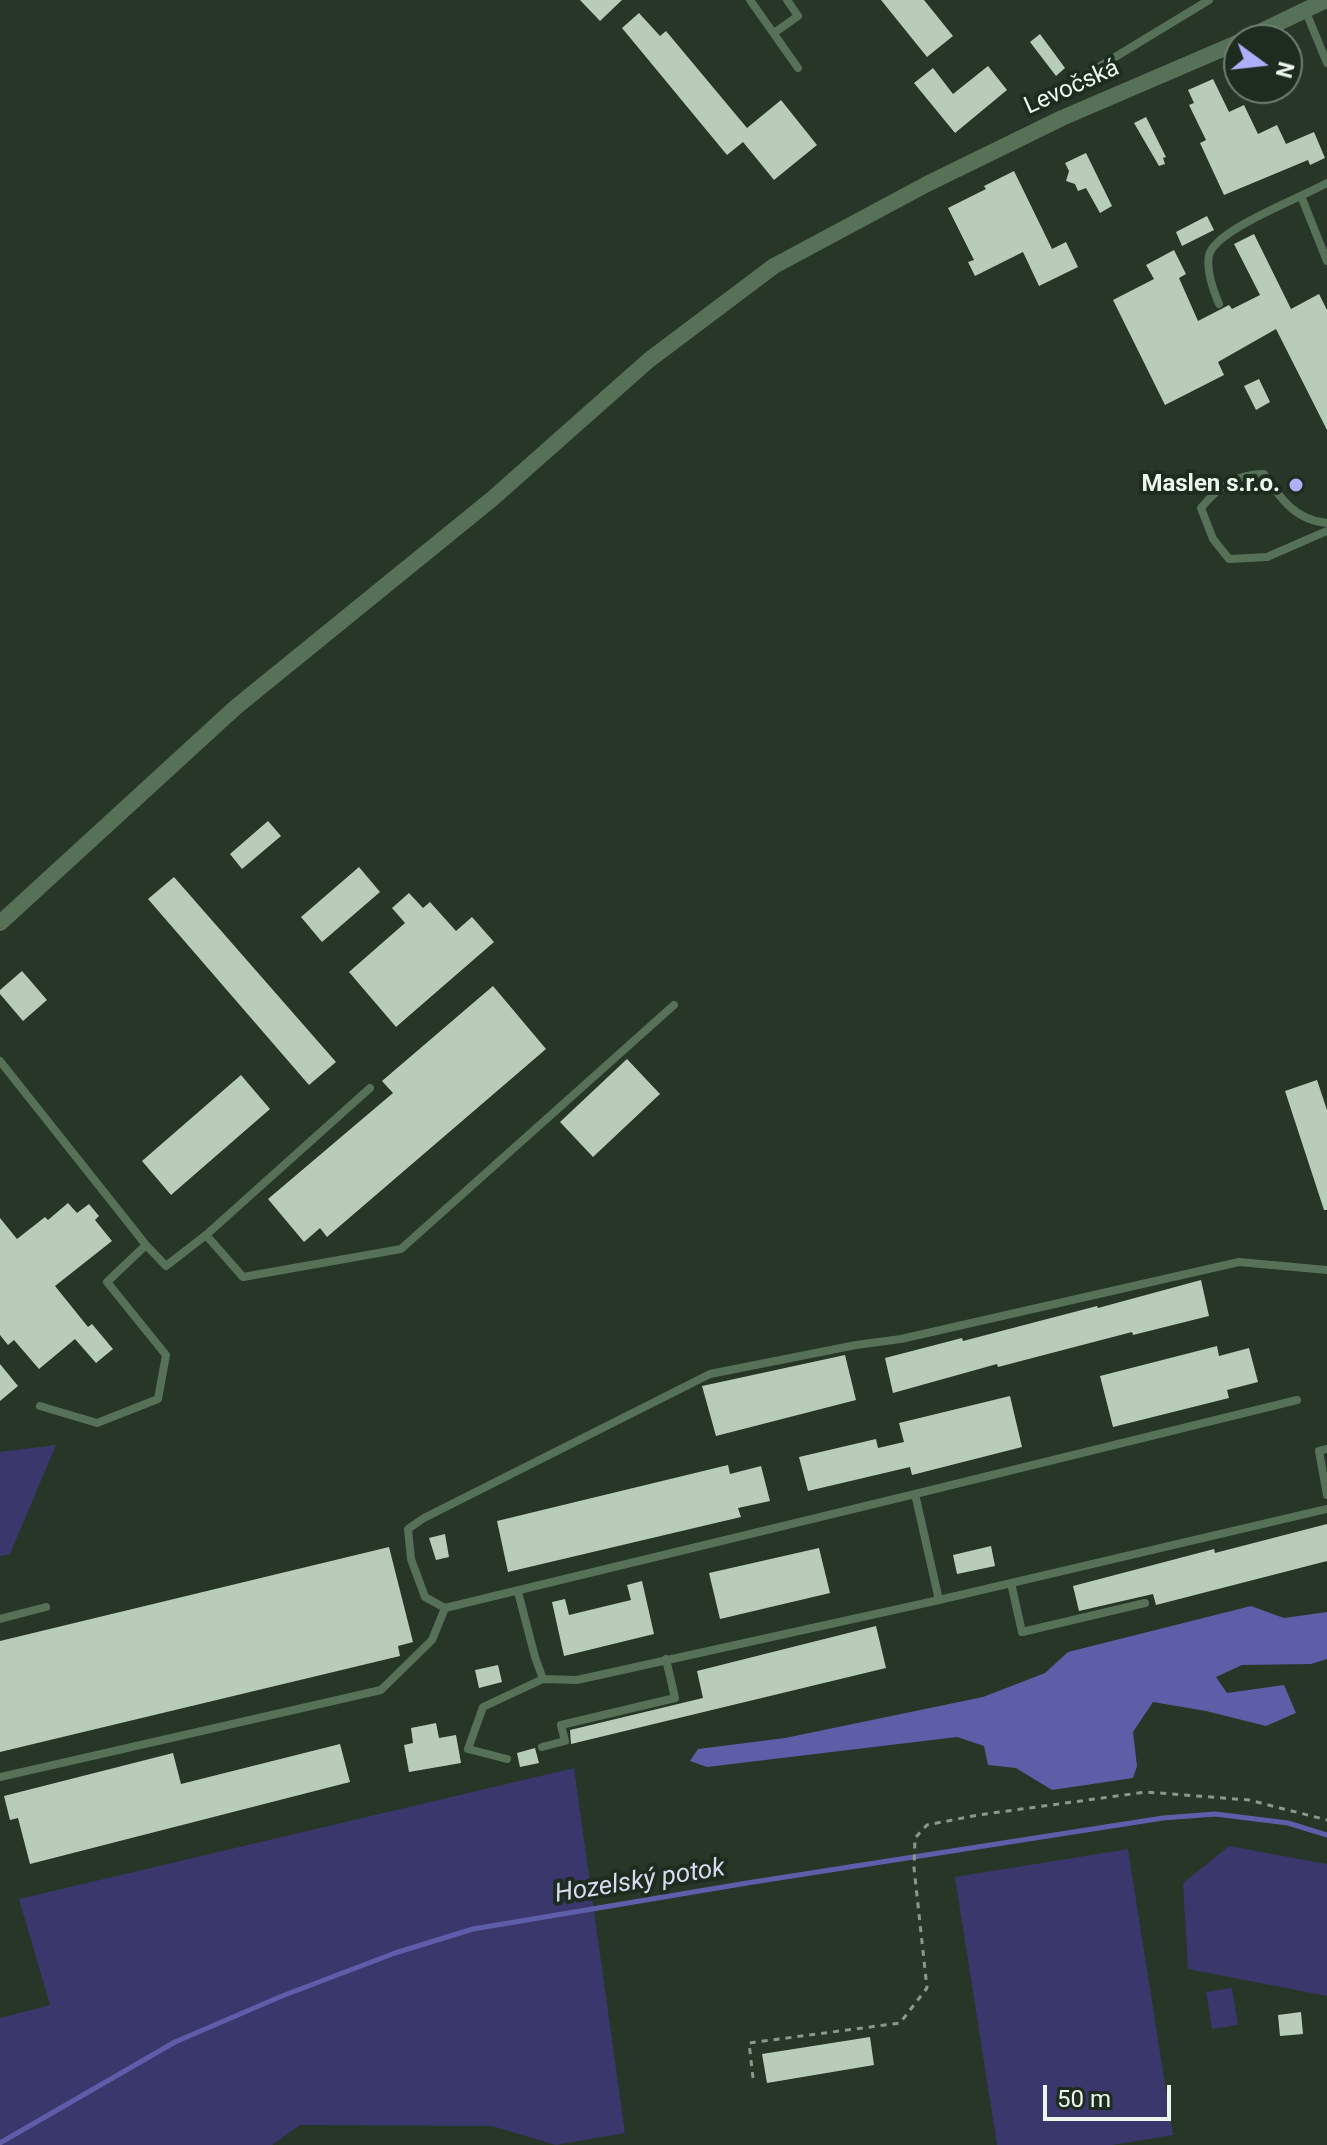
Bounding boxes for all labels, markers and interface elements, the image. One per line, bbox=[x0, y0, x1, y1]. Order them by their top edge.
north arrow bbox=[1223, 24, 1303, 104]
street label: Levočská bbox=[1020, 54, 1124, 122]
text: N bbox=[1271, 59, 1299, 81]
place label: Maslen s.r.o. bbox=[1141, 471, 1280, 499]
marker: Maslen s.r.o. bbox=[1287, 476, 1305, 494]
water label: Hozelský potok bbox=[553, 1853, 727, 1911]
scale bar bbox=[1047, 2069, 1175, 2119]
text: 50 m bbox=[1057, 2085, 1111, 2113]

